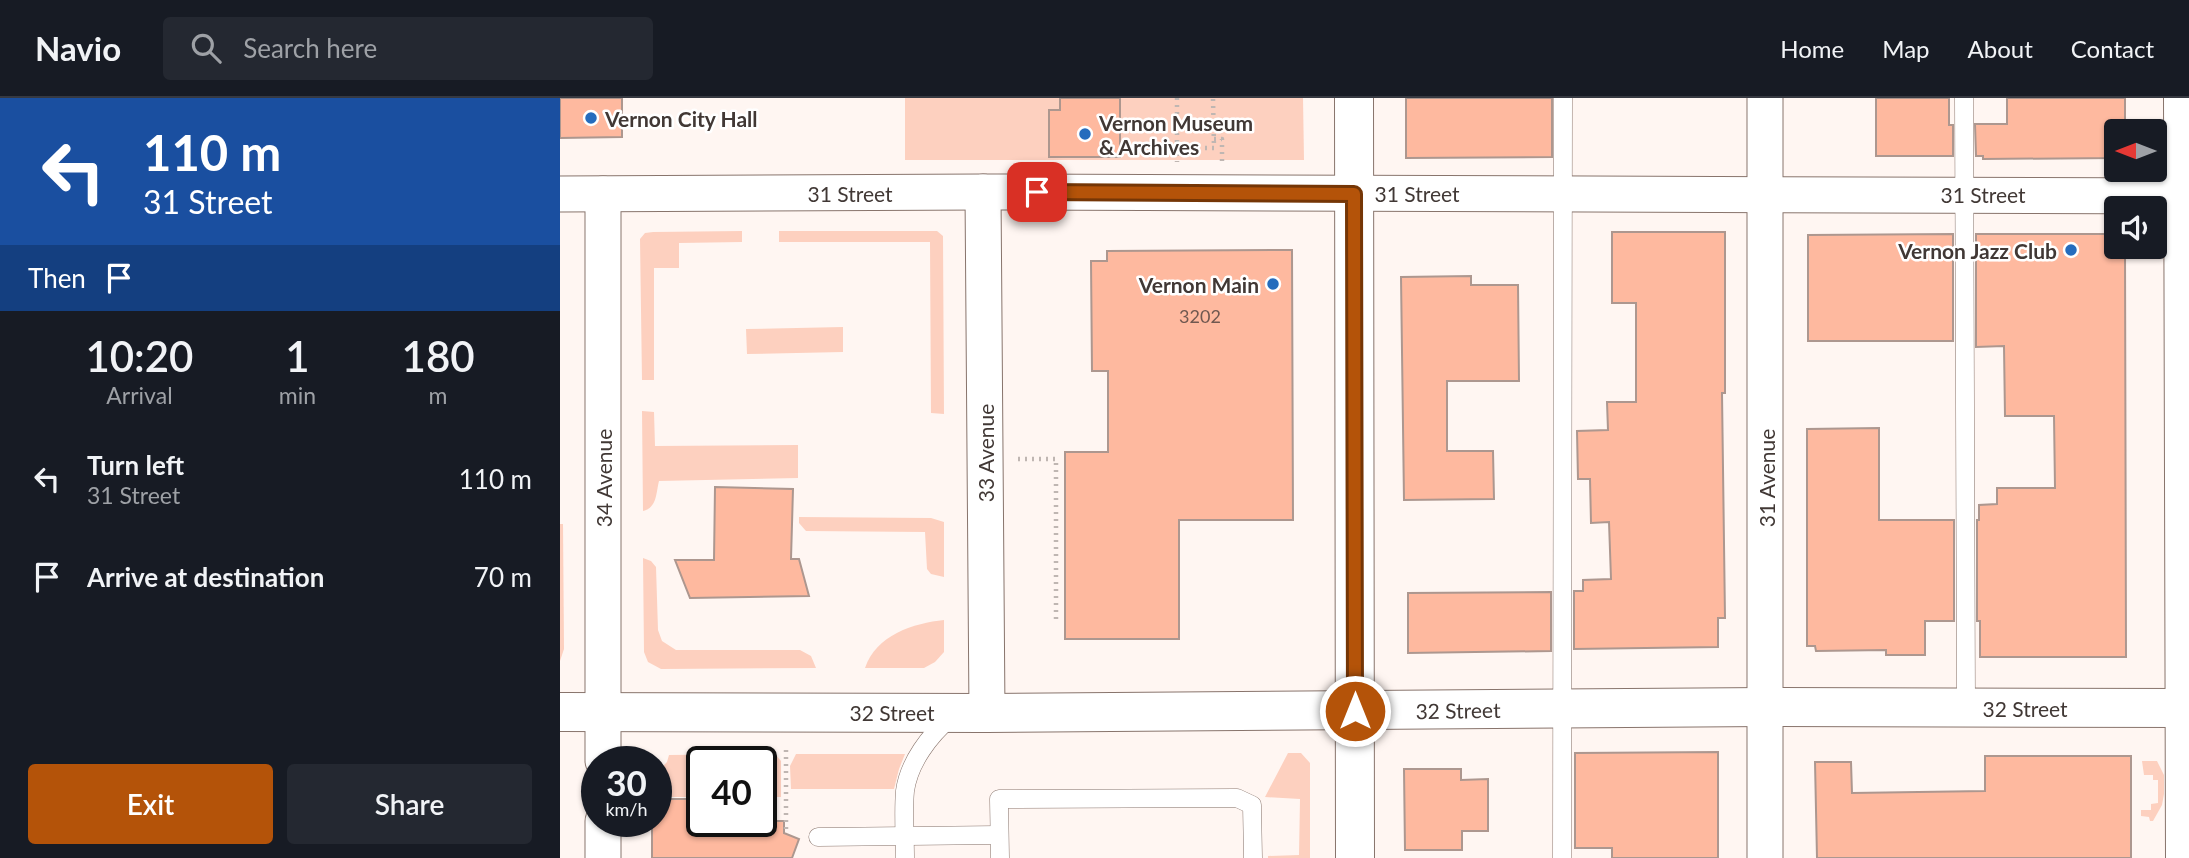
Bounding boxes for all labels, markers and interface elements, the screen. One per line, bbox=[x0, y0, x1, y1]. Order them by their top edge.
search box bbox=[163, 17, 653, 80]
text: Navio bbox=[35, 28, 121, 68]
icon: search bbox=[187, 29, 225, 67]
text: Search here bbox=[243, 32, 377, 64]
text: Home bbox=[1780, 34, 1844, 63]
text: Map bbox=[1882, 34, 1930, 63]
text: About bbox=[1968, 34, 2033, 63]
text: Contact bbox=[2071, 34, 2154, 63]
place label: Vernon City Hall bbox=[604, 106, 758, 131]
marker: Vernon City Hall bbox=[583, 110, 599, 126]
place label: Vernon Museum & Archives bbox=[1098, 110, 1253, 159]
north arrow bbox=[2104, 119, 2166, 182]
map controls bbox=[2104, 119, 2167, 259]
text: 110 m bbox=[143, 123, 281, 181]
icon: left bbox=[28, 126, 119, 217]
marker: Vernon Museum & Archives bbox=[1077, 126, 1093, 142]
pin bbox=[1007, 162, 1067, 222]
icon: arrive bbox=[1018, 173, 1056, 211]
street label: 31 Street bbox=[807, 181, 893, 206]
street label: 31 Street bbox=[1374, 181, 1460, 206]
text: 31 Street bbox=[143, 182, 273, 221]
street label: 31 Street bbox=[1940, 182, 2026, 207]
button: sound bbox=[2104, 196, 2167, 259]
place label: Vernon Jazz Club bbox=[1897, 238, 2057, 263]
marker: Vernon Jazz Club bbox=[2063, 242, 2079, 258]
icon: arrive bbox=[100, 259, 138, 297]
text: Then bbox=[28, 262, 86, 294]
place label: Vernon Main bbox=[1138, 272, 1259, 297]
marker: Vernon Main bbox=[1265, 276, 1281, 292]
house number: 3202 bbox=[1179, 305, 1221, 327]
text: 10:20 bbox=[85, 331, 193, 381]
text: 1 bbox=[285, 331, 310, 381]
text: 180 bbox=[402, 331, 475, 381]
text: Arrival bbox=[106, 381, 173, 409]
text: min bbox=[279, 381, 316, 409]
text: m bbox=[429, 381, 448, 409]
street label: 33 Avenue bbox=[973, 404, 998, 502]
street label: 34 Avenue bbox=[591, 429, 616, 527]
street label: 31 Avenue bbox=[1754, 429, 1779, 527]
text: Turn left bbox=[87, 449, 184, 481]
icon: left bbox=[28, 460, 66, 498]
text: 110 m bbox=[459, 463, 532, 495]
text: 31 Street bbox=[87, 481, 180, 509]
icon: arrive bbox=[28, 558, 66, 596]
text: Arrive at destination bbox=[87, 561, 324, 593]
text: 70 m bbox=[474, 561, 532, 593]
position arrow bbox=[1318, 674, 1392, 748]
street label: 32 Street bbox=[1982, 696, 2068, 721]
street label: 32 Street bbox=[1415, 697, 1501, 723]
street label: 32 Street bbox=[849, 700, 935, 725]
speed limit sign: 40 bbox=[686, 746, 777, 837]
text: 30 bbox=[606, 761, 647, 803]
button: Exit bbox=[28, 764, 273, 844]
button: Share bbox=[287, 764, 532, 844]
text: km/h bbox=[605, 798, 648, 820]

